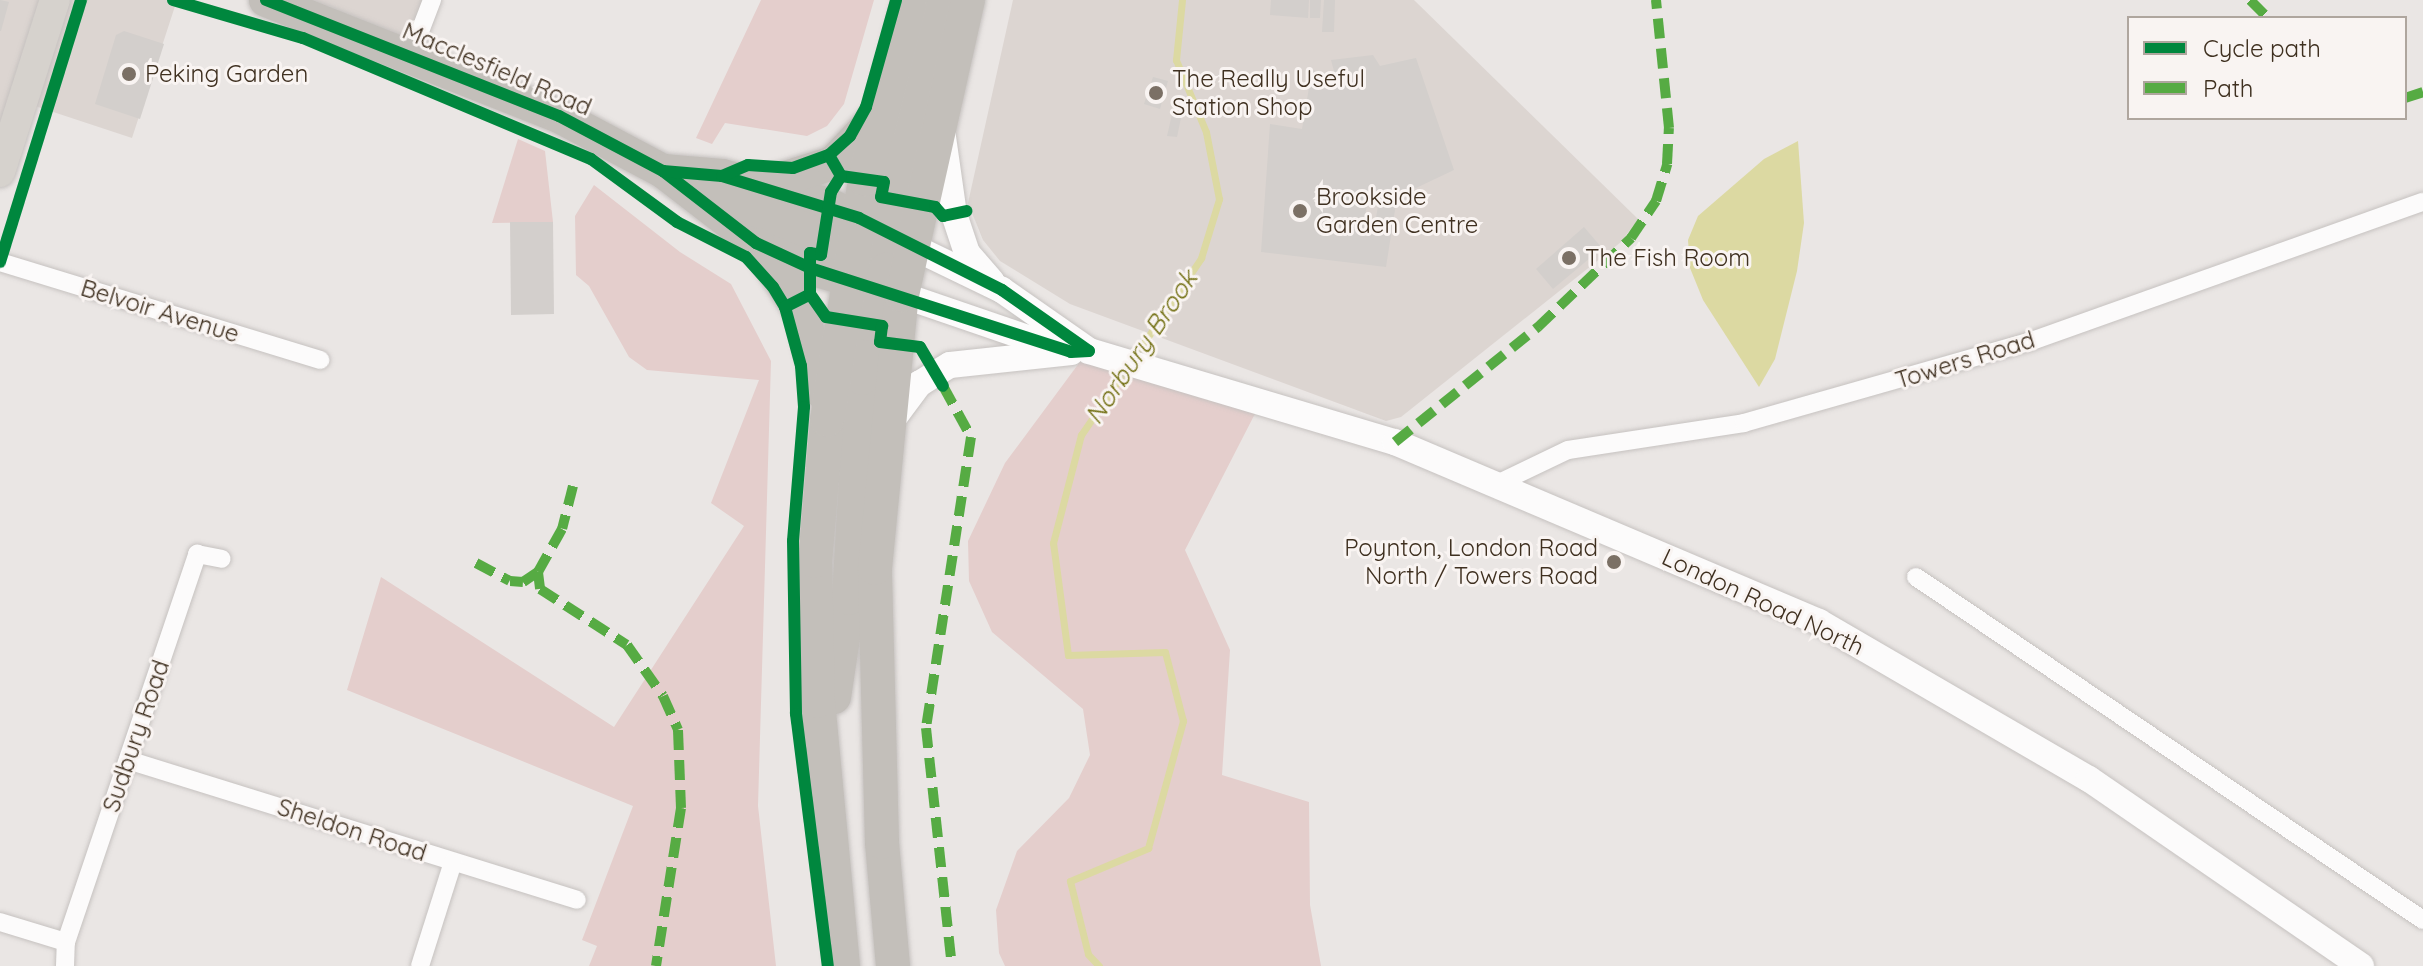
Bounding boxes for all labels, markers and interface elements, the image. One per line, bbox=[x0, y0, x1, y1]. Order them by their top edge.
street label: Macclesfield Road bbox=[398, 16, 596, 122]
legend bbox=[2127, 16, 2407, 120]
text: Cycle path bbox=[2203, 33, 2321, 63]
place label: Peking Garden bbox=[145, 60, 308, 88]
marker: Peking Garden bbox=[120, 65, 138, 83]
place label: The Really Useful Station Shop bbox=[1172, 65, 1365, 121]
text: Path bbox=[2203, 73, 2254, 103]
marker: The Really Useful Station Shop bbox=[1147, 84, 1165, 102]
place label: Brookside Garden Centre bbox=[1316, 183, 1478, 239]
marker: Brookside Garden Centre bbox=[1291, 202, 1309, 220]
place label: The Fish Room bbox=[1585, 244, 1750, 272]
marker: The Fish Room bbox=[1560, 249, 1578, 267]
water label: Norbury Brook bbox=[1078, 264, 1204, 430]
street label: Belvoir Avenue bbox=[77, 273, 243, 349]
street label: Towers Road bbox=[1892, 325, 2038, 395]
place label: Poynton, London Road North / Towers Road bbox=[1344, 534, 1598, 590]
street label: London Road North bbox=[1657, 543, 1869, 661]
marker: Poynton, London Road North / Towers Road bbox=[1605, 553, 1623, 571]
street label: Sudbury Road bbox=[97, 656, 175, 816]
street label: Sheldon Road bbox=[274, 792, 430, 868]

